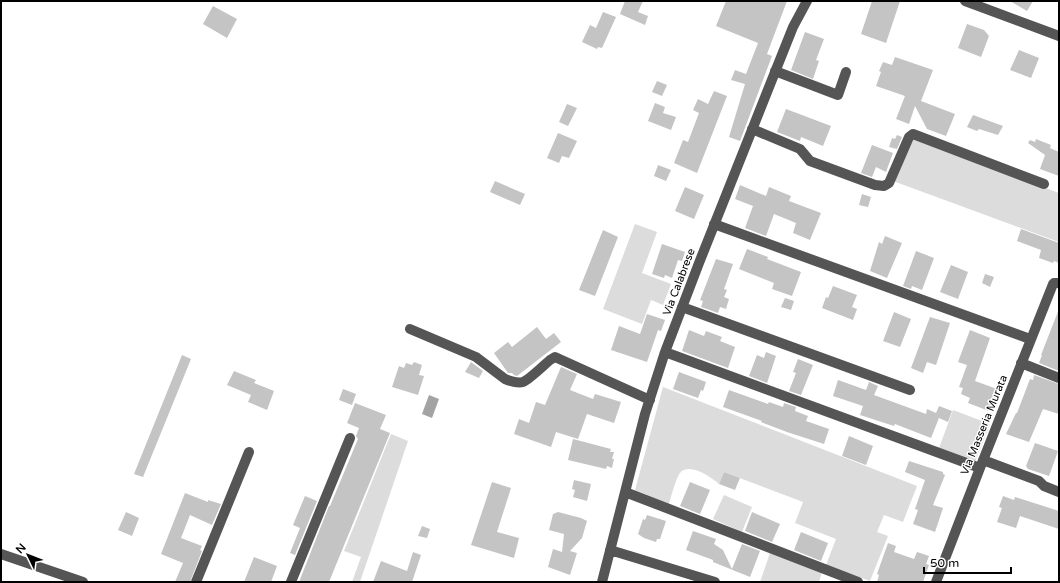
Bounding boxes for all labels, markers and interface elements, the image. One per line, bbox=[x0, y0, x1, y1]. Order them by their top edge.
street label: Via Calabrese bbox=[660, 247, 698, 317]
street label: Via Masseria Murata bbox=[958, 373, 1010, 477]
north arrow bbox=[8, 535, 48, 575]
text: N bbox=[13, 541, 29, 556]
scale bar bbox=[924, 549, 1011, 575]
text: 50 m bbox=[930, 556, 959, 570]

